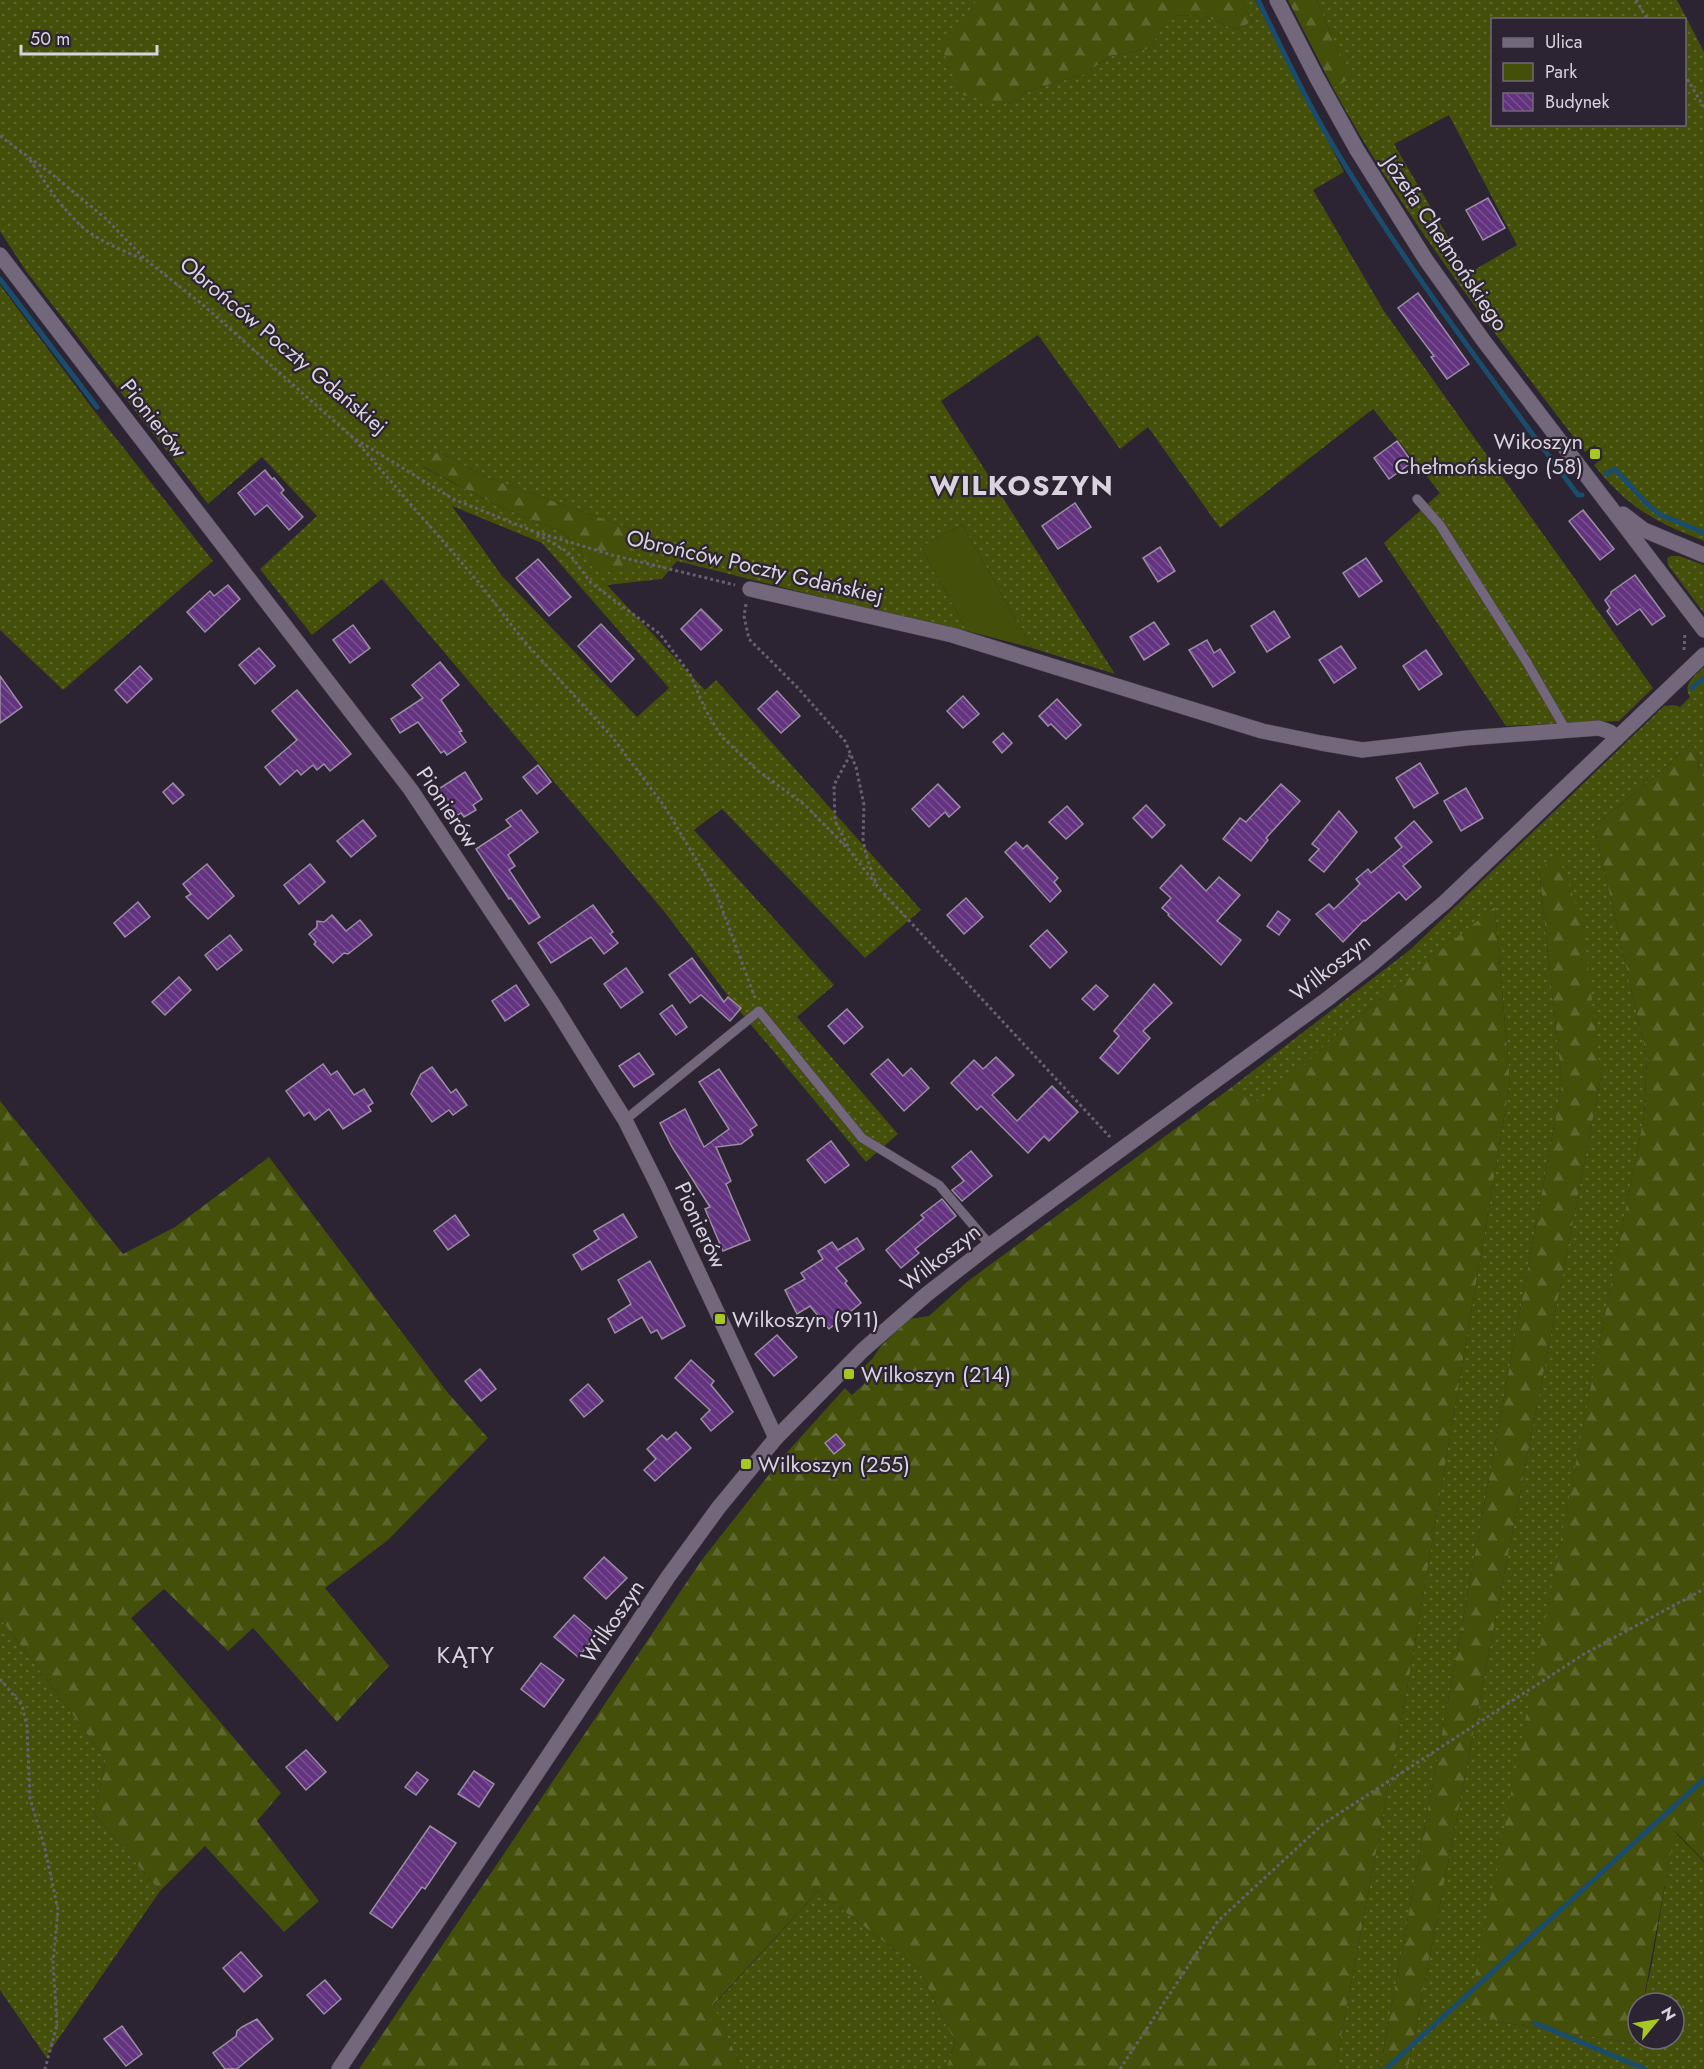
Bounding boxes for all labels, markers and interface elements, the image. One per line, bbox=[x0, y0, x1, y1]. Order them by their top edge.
scale bar bbox=[21, 18, 158, 56]
legend bbox=[1491, 18, 1686, 126]
text: 50 m bbox=[30, 26, 70, 52]
text: Ulica bbox=[1545, 29, 1582, 55]
text: Park bbox=[1545, 59, 1577, 85]
text: Budynek bbox=[1545, 89, 1609, 115]
street label: Józefa Chełmońskiego bbox=[1374, 146, 1517, 337]
street label: Obrońców Poczty Gdańskiej bbox=[173, 248, 395, 442]
street label: Pionierów bbox=[113, 372, 195, 464]
place label: Wikoszyn Chełmońskiego (58) bbox=[1394, 425, 1583, 482]
marker: Wikoszyn Chełmońskiego (58) bbox=[1588, 447, 1602, 461]
district label: WILKOSZYN bbox=[930, 465, 1114, 506]
street label: Obrońców Poczty Gdańskiej bbox=[623, 521, 887, 611]
street label: Pionierów bbox=[409, 760, 487, 854]
street label: Wilkoszyn bbox=[1283, 925, 1377, 1009]
street label: Pionierów bbox=[667, 1176, 735, 1274]
street label: Wilkoszyn bbox=[893, 1215, 987, 1299]
place label: Wilkoszyn (911) bbox=[732, 1303, 879, 1335]
marker: Wilkoszyn (911) bbox=[713, 1312, 727, 1326]
place label: Wilkoszyn (214) bbox=[861, 1358, 1011, 1390]
marker: Wilkoszyn (214) bbox=[842, 1367, 856, 1381]
place label: Wilkoszyn (255) bbox=[758, 1448, 910, 1480]
marker: Wilkoszyn (255) bbox=[739, 1457, 753, 1471]
street label: Wilkoszyn bbox=[572, 1573, 652, 1669]
district label: KĄTY bbox=[436, 1637, 496, 1672]
north arrow bbox=[1626, 1991, 1686, 2051]
text: N bbox=[1655, 2002, 1682, 2025]

